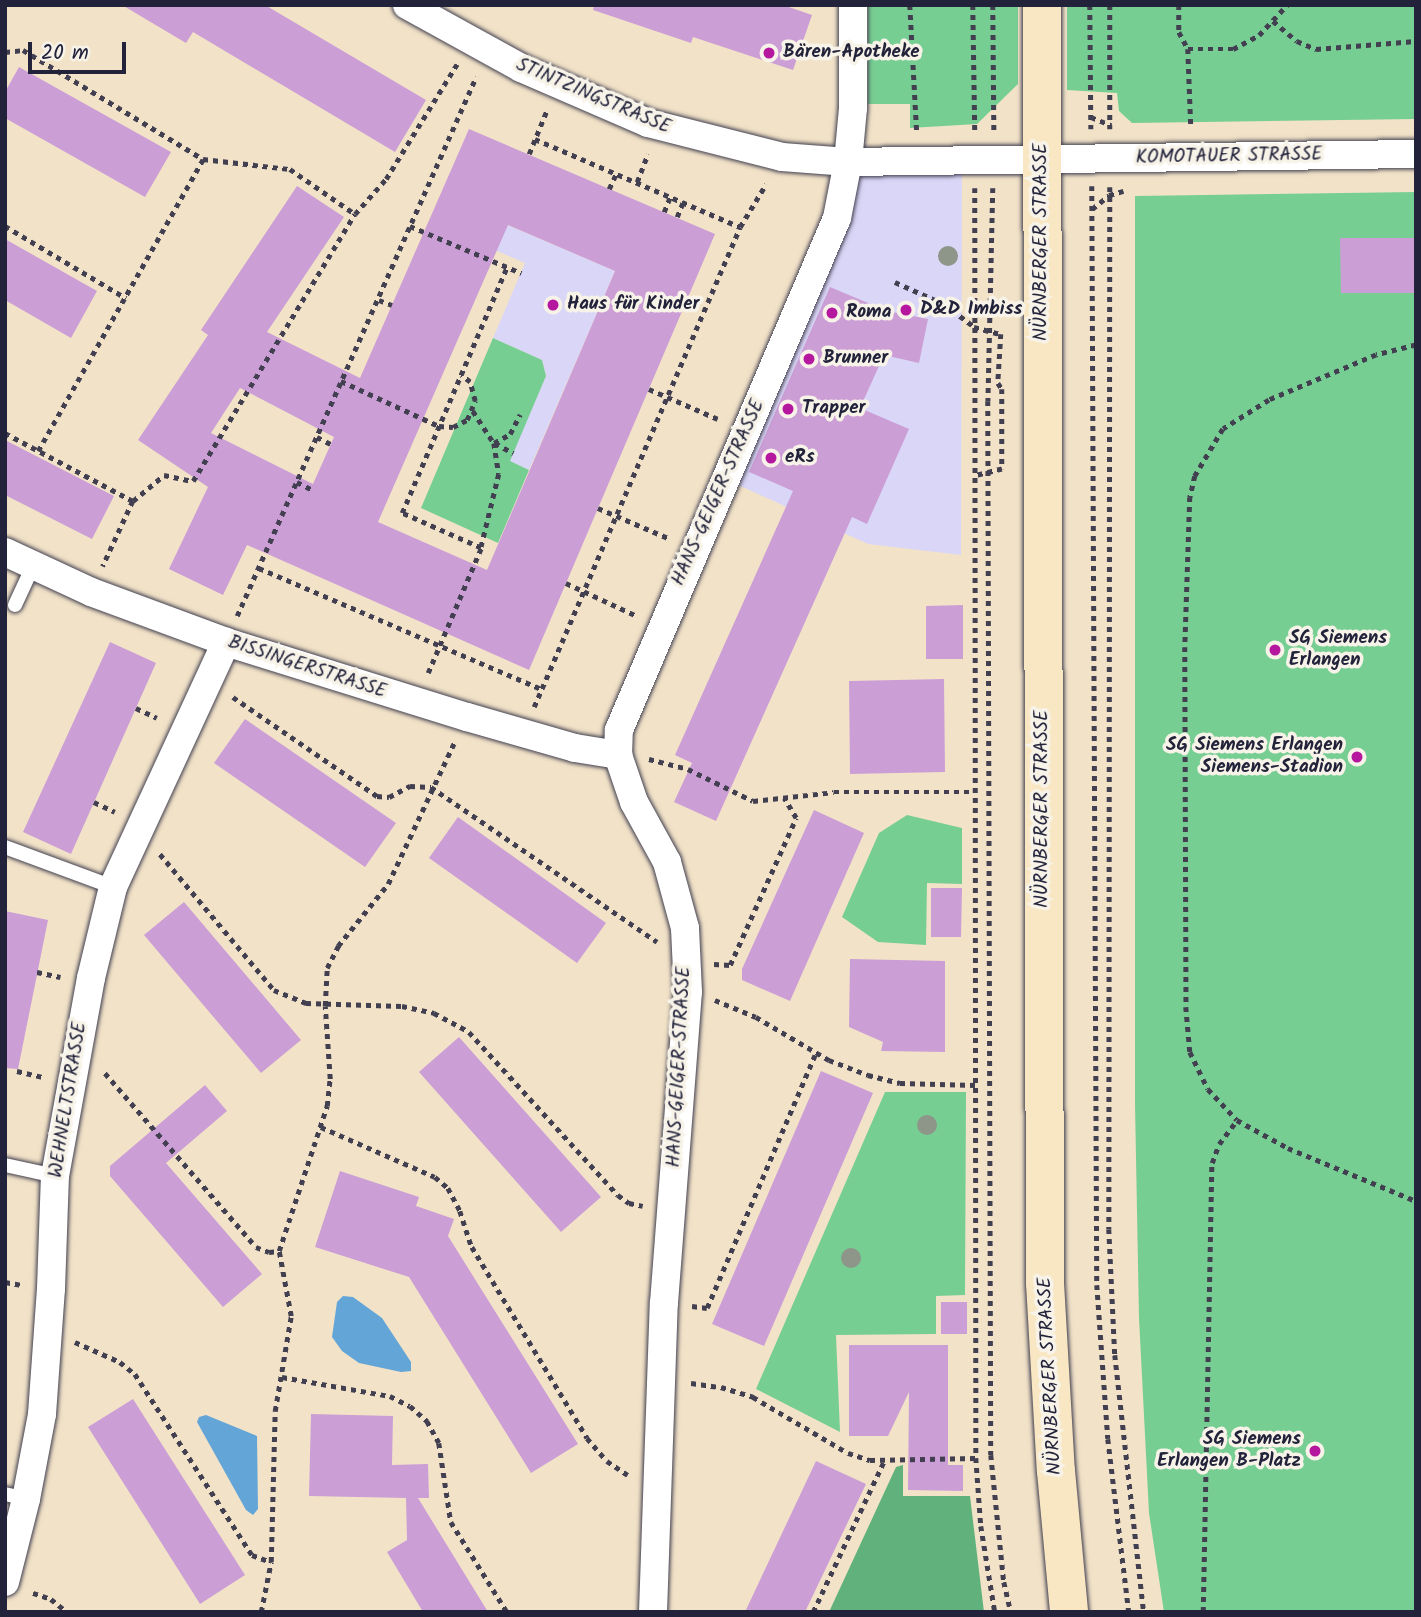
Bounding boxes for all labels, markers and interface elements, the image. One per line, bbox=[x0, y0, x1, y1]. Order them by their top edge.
scale bar bbox=[32, 28, 130, 72]
text: 20 m bbox=[41, 37, 89, 70]
place label: Bären-Apotheke bbox=[783, 42, 919, 64]
marker: Bären-Apotheke bbox=[761, 45, 777, 61]
street label: STINTZINGSTRASSE bbox=[512, 54, 674, 140]
street label: NÜRNBERGER STRASSE bbox=[1031, 143, 1053, 341]
street label: KOMOTAUER STRASSE bbox=[1136, 144, 1322, 170]
place label: Haus für Kinder bbox=[567, 294, 699, 316]
marker: Haus für Kinder bbox=[545, 297, 561, 313]
place label: D&D Imbiss bbox=[920, 299, 1022, 321]
place label: Roma bbox=[846, 302, 891, 324]
marker: D&D Imbiss bbox=[898, 302, 914, 318]
marker: Roma bbox=[824, 305, 840, 321]
place label: Brunner bbox=[823, 348, 888, 370]
marker: Brunner bbox=[801, 351, 817, 367]
street label: HANS-GEIGER-STRASSE bbox=[668, 396, 770, 590]
place label: Trapper bbox=[802, 398, 865, 420]
marker: Trapper bbox=[780, 401, 796, 417]
place label: eRs bbox=[785, 447, 815, 469]
marker: eRs bbox=[763, 450, 779, 466]
place label: SG Siemens Erlangen bbox=[1289, 628, 1387, 672]
street label: BISSINGERSTRASSE bbox=[225, 632, 389, 704]
marker: SG Siemens Erlangen bbox=[1267, 642, 1283, 658]
street label: NÜRNBERGER STRASSE bbox=[1032, 710, 1054, 908]
place label: SG Siemens Erlangen Siemens-Stadion bbox=[1166, 735, 1343, 779]
marker: SG Siemens Erlangen Siemens-Stadion bbox=[1349, 749, 1365, 765]
street label: HANS-GEIGER-STRASSE bbox=[663, 966, 697, 1168]
street label: WEHNELTSTRASSE bbox=[45, 1020, 93, 1180]
street label: NÜRNBERGER STRASSE bbox=[1034, 1277, 1068, 1475]
place label: SG Siemens Erlangen B-Platz bbox=[1157, 1429, 1301, 1473]
marker: SG Siemens Erlangen B-Platz bbox=[1307, 1443, 1323, 1459]

